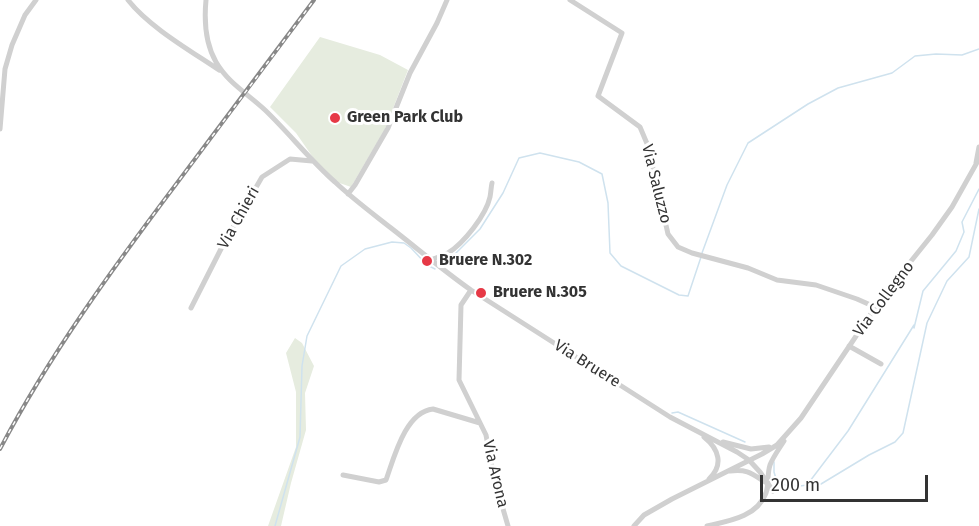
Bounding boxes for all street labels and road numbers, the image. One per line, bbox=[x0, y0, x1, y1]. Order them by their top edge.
street label: Via Saluzzo bbox=[637, 142, 675, 226]
street label: Via Chieri bbox=[214, 183, 264, 253]
street label: Via Collegno bbox=[849, 258, 919, 340]
street label: Via Bruere bbox=[550, 336, 624, 392]
street label: Via Arona bbox=[478, 438, 512, 510]

